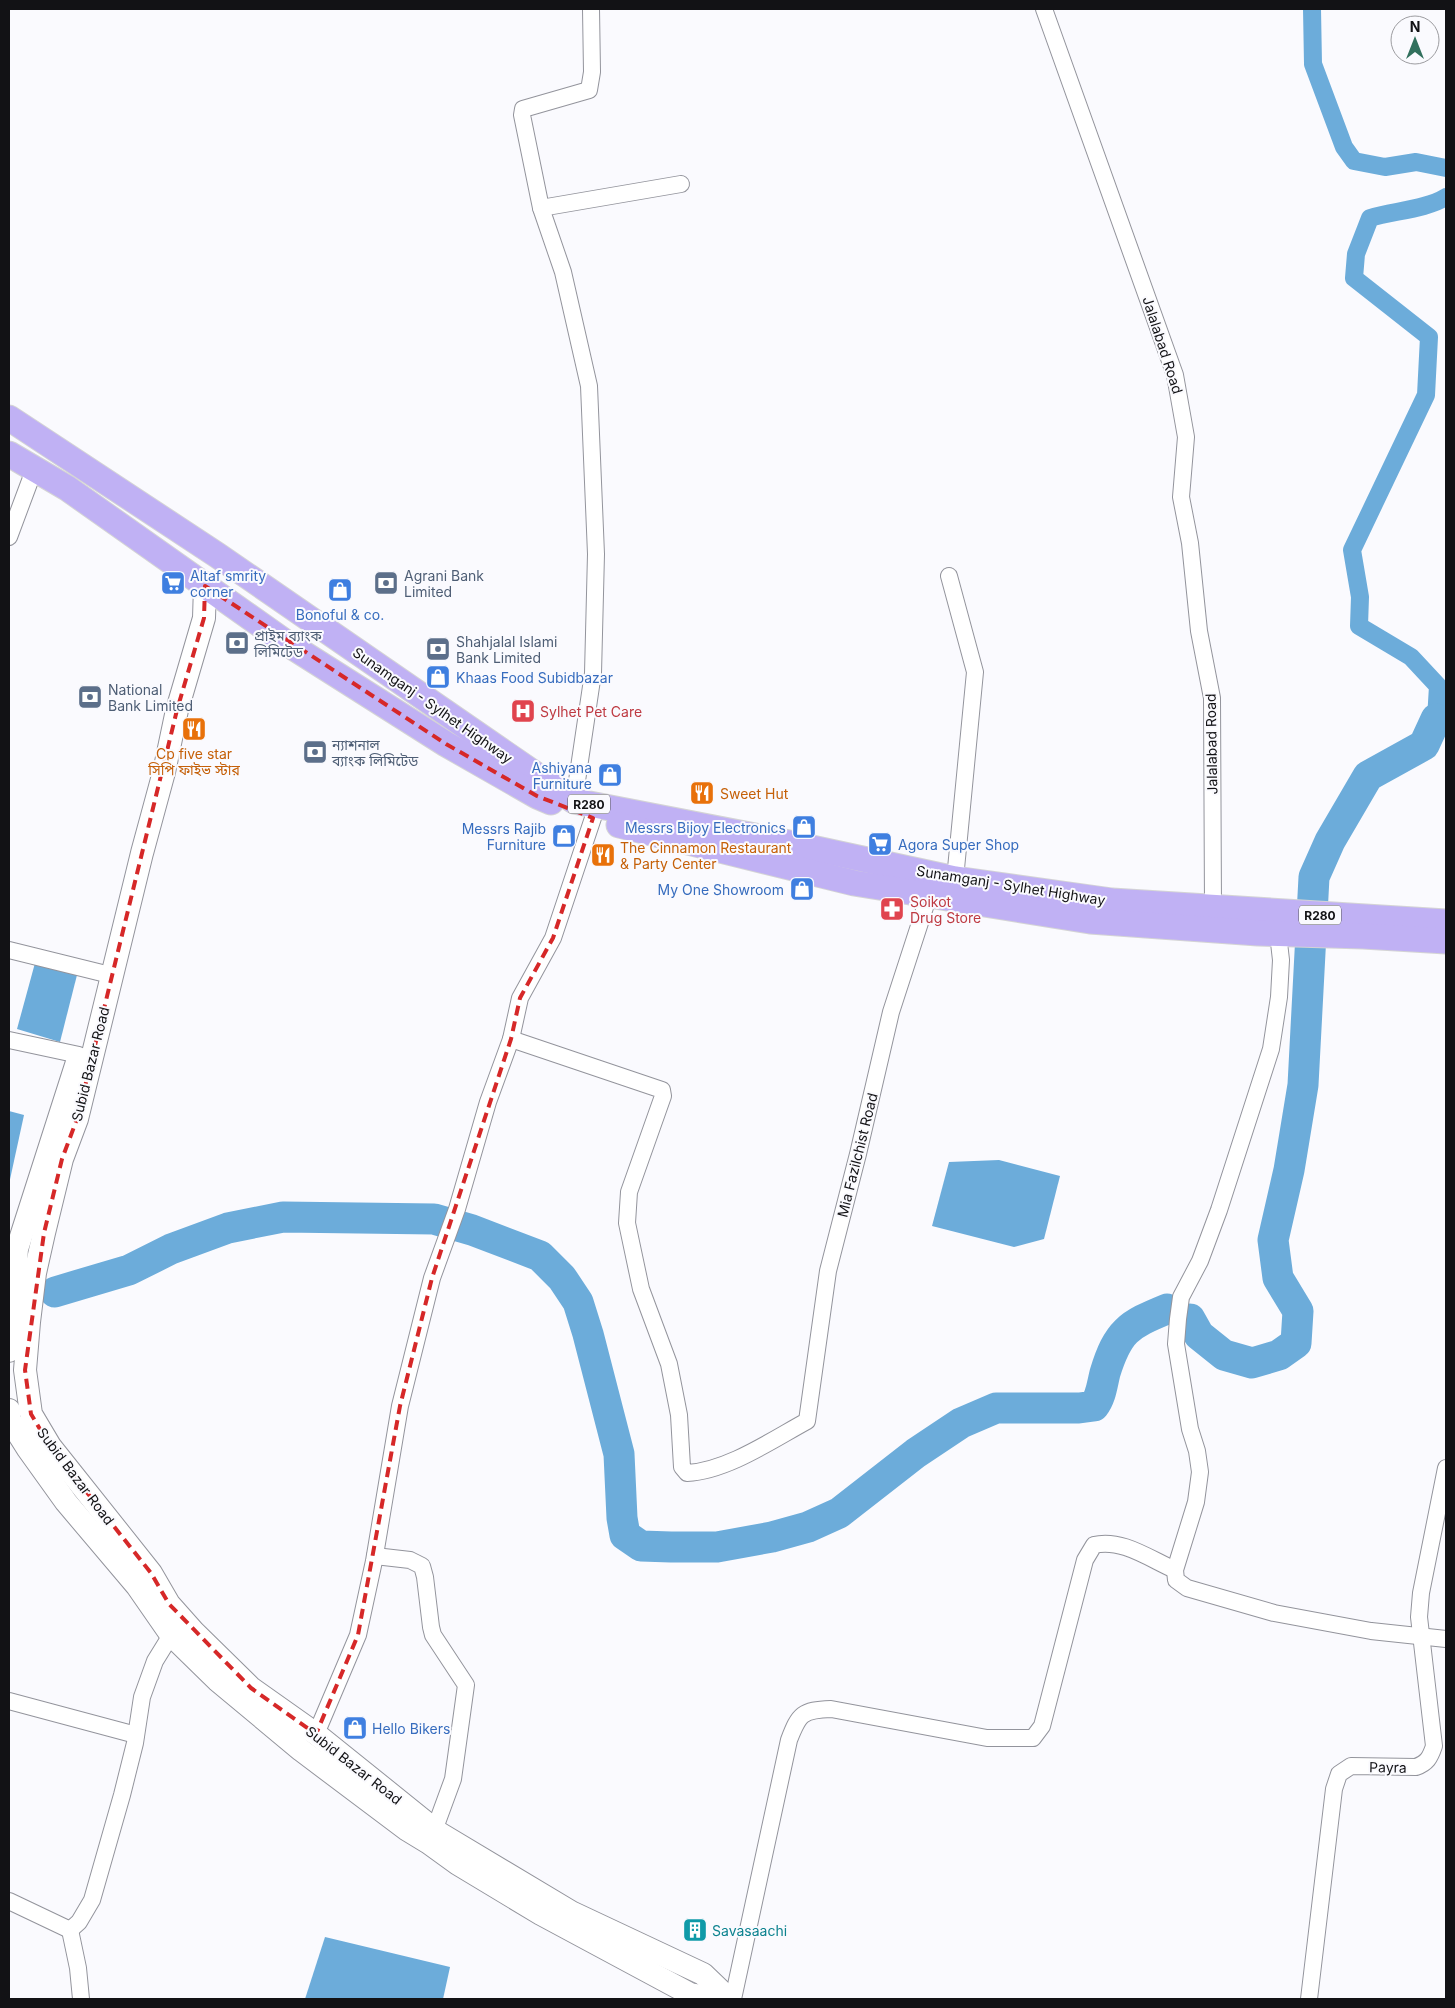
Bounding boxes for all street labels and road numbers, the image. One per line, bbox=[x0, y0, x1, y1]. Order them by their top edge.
street label: Jalalabad Road bbox=[1139, 294, 1187, 396]
street label: Sunamganj - Sylhet Highway bbox=[350, 643, 516, 767]
street label: Jalalabad Road bbox=[1202, 693, 1220, 795]
road number: R280 bbox=[568, 794, 610, 814]
street label: Sunamganj - Sylhet Highway bbox=[915, 862, 1107, 908]
road number: R280 bbox=[1299, 906, 1341, 924]
street label: Subid Bazar Road bbox=[68, 1005, 112, 1123]
street label: Mia Fazilchist Road bbox=[833, 1091, 881, 1219]
street label: Subid Bazar Road bbox=[34, 1424, 118, 1528]
street label: Subid Bazar Road bbox=[303, 1722, 405, 1808]
street label: Payra bbox=[1369, 1758, 1407, 1776]

